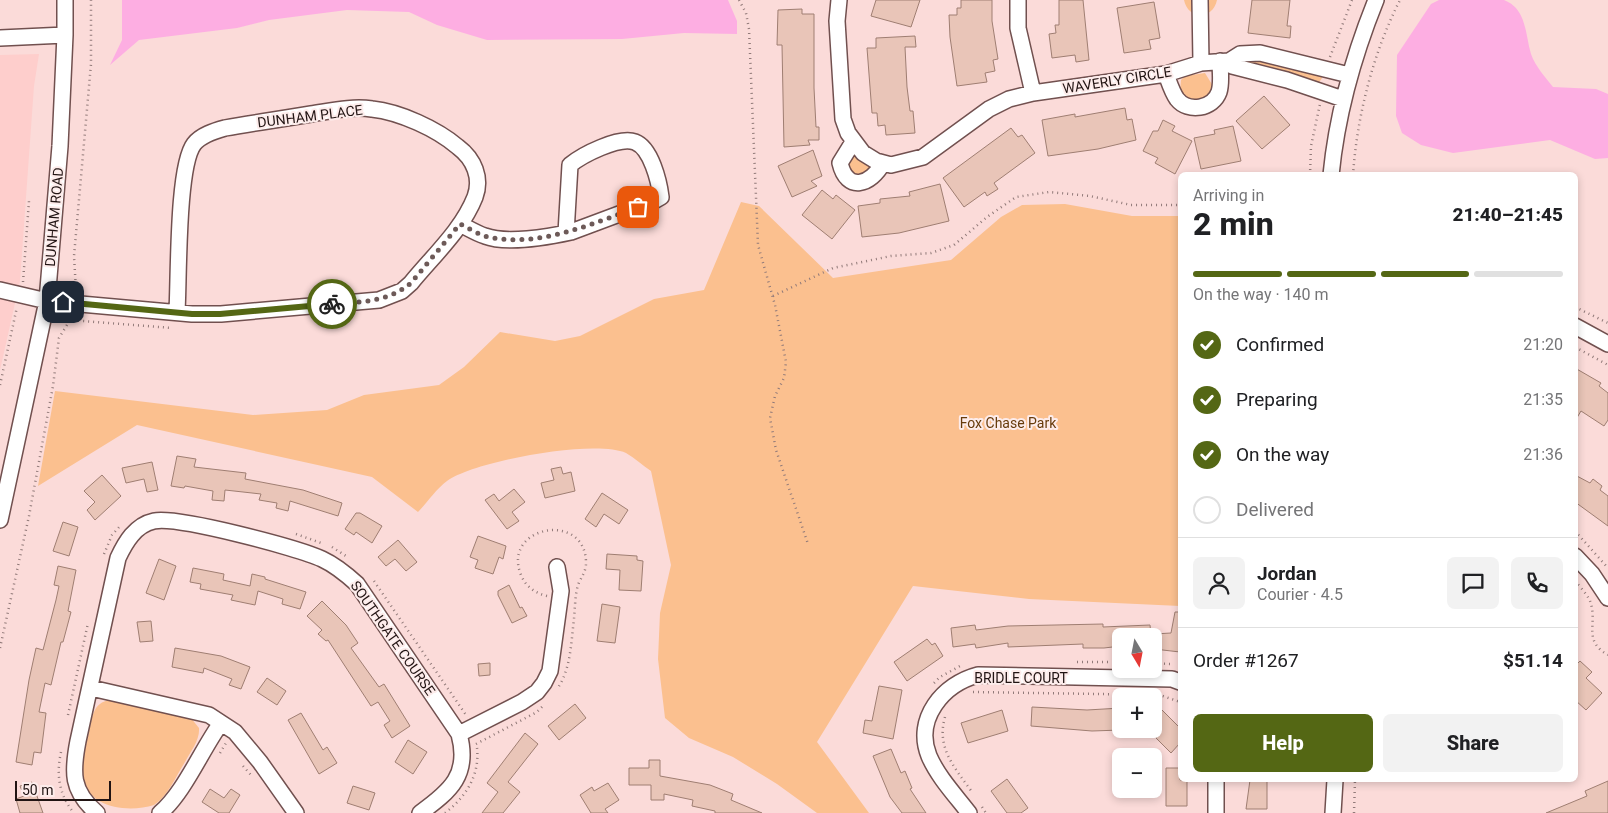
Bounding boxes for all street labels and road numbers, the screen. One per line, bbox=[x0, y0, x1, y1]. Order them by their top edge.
street label: WAVERLY CIRCLE bbox=[1061, 63, 1173, 97]
street label: DUNHAM PLACE bbox=[257, 102, 364, 130]
street label: DUNHAM ROAD bbox=[42, 167, 66, 267]
street label: SOUTHGATE COURSE bbox=[348, 578, 438, 698]
street label: BRIDLE COURT bbox=[974, 670, 1068, 686]

